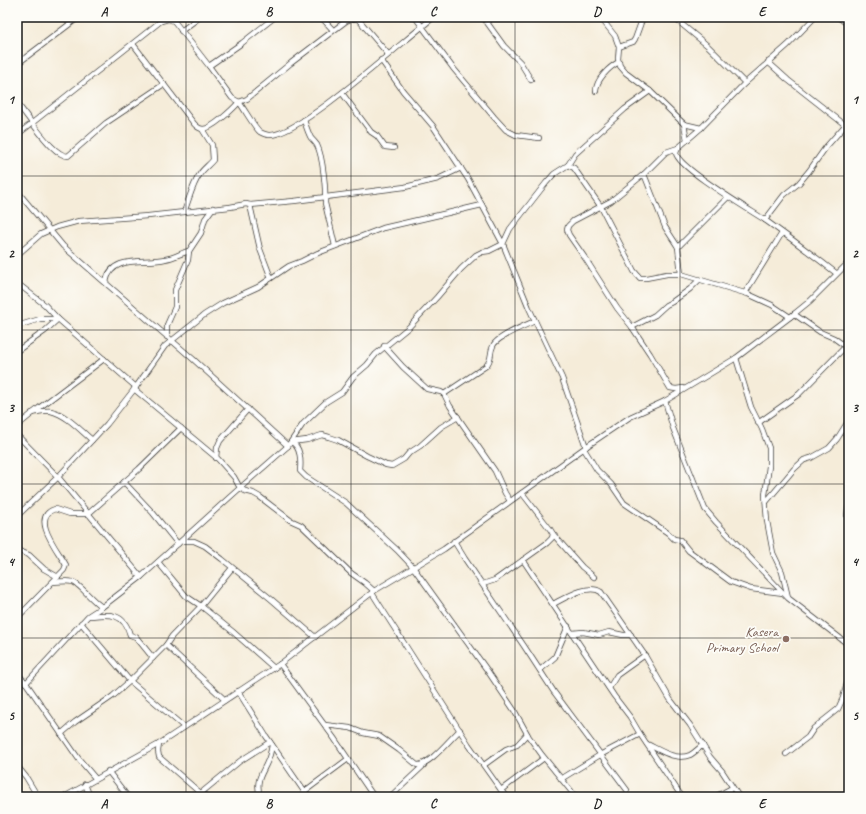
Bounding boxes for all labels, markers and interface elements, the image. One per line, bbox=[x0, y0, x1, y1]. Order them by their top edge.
text: A bbox=[101, 4, 109, 20]
text: B bbox=[266, 4, 274, 20]
text: C bbox=[430, 4, 438, 20]
text: D bbox=[593, 4, 602, 20]
text: E bbox=[759, 4, 768, 20]
text: 1 bbox=[8, 92, 16, 108]
text: 1 bbox=[852, 92, 860, 108]
text: 2 bbox=[8, 246, 15, 262]
text: 2 bbox=[852, 246, 859, 262]
text: 3 bbox=[8, 400, 15, 416]
text: 3 bbox=[852, 400, 859, 416]
text: 4 bbox=[8, 554, 16, 570]
text: 4 bbox=[852, 554, 860, 570]
place label: Kasera Primary School bbox=[706, 623, 781, 656]
marker: Kasera Primary School bbox=[781, 634, 791, 644]
text: 5 bbox=[8, 708, 15, 724]
text: 5 bbox=[852, 708, 859, 724]
text: A bbox=[101, 796, 109, 812]
text: B bbox=[266, 796, 274, 812]
text: C bbox=[430, 796, 438, 812]
text: D bbox=[593, 796, 602, 812]
text: E bbox=[759, 796, 768, 812]

